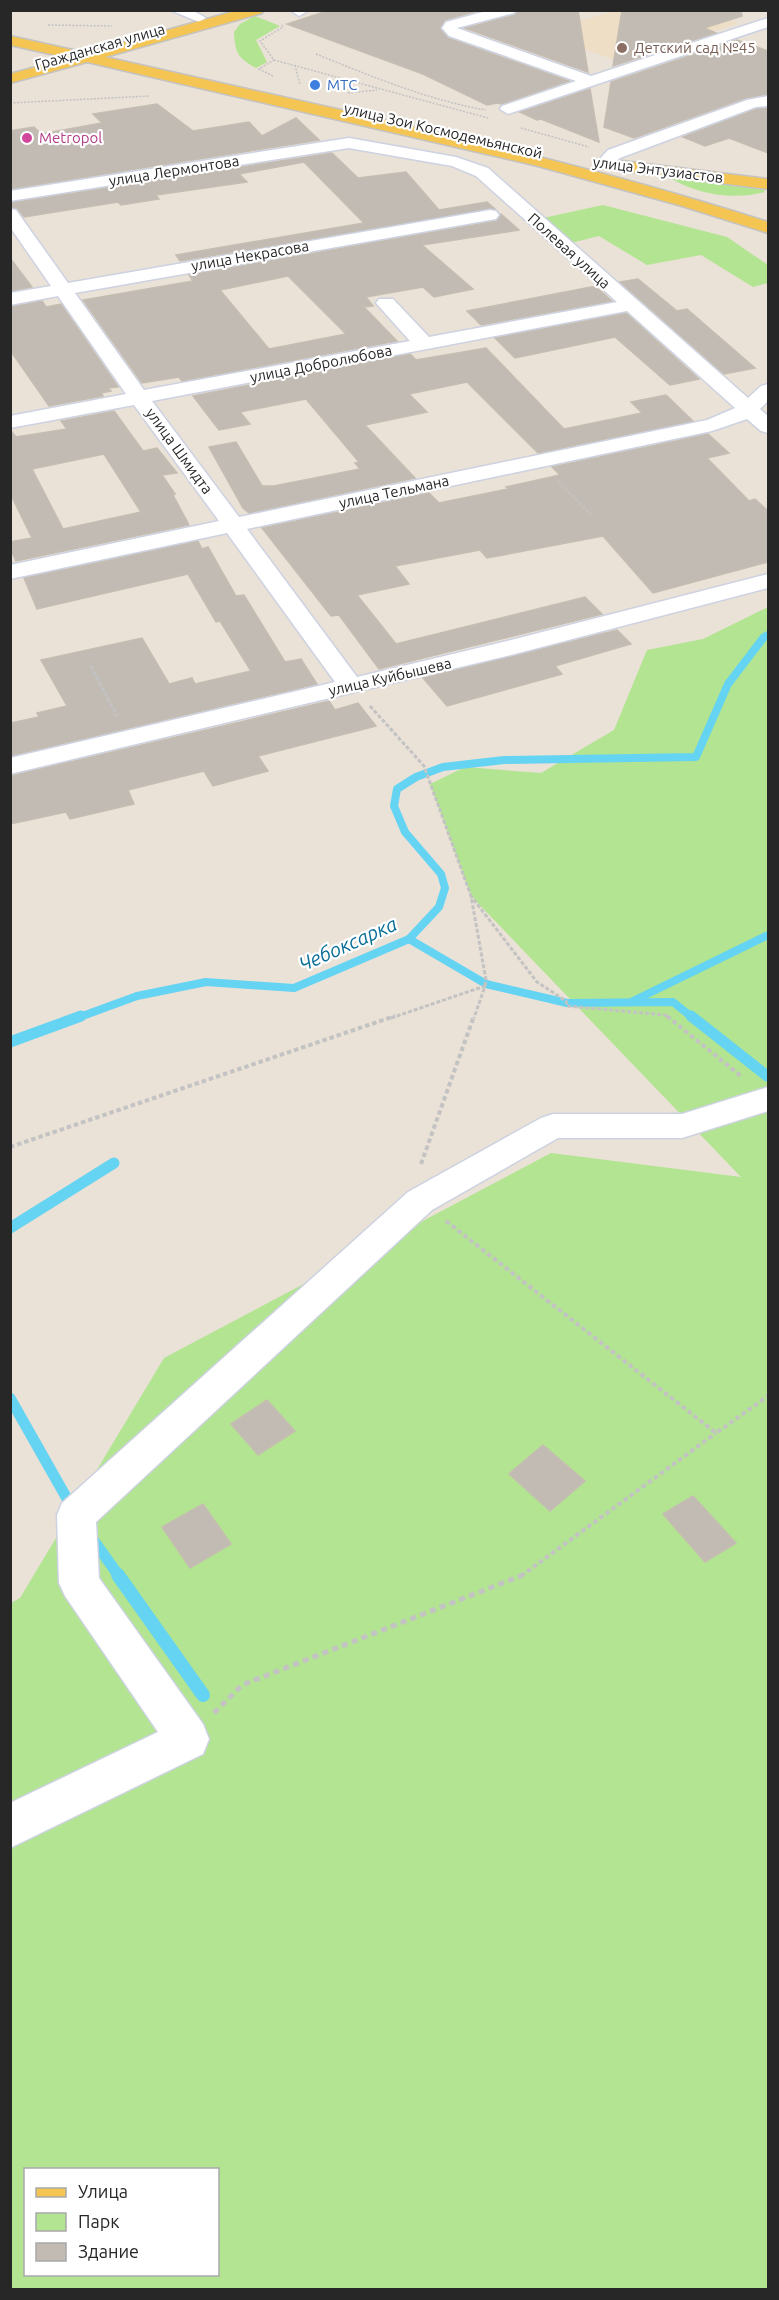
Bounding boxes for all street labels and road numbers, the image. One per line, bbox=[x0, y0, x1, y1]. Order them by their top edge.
street label: Гражданская улица bbox=[33, 20, 167, 73]
street label: улица Зои Космодемьянской bbox=[342, 99, 544, 162]
street label: улица Лермонтова bbox=[108, 152, 240, 189]
street label: улица Энтузиастов bbox=[592, 153, 724, 186]
street label: Полевая улица bbox=[525, 209, 614, 292]
street label: улица Некрасова bbox=[190, 237, 310, 274]
street label: улица Добролюбова bbox=[248, 341, 393, 386]
street label: улица Шмидта bbox=[143, 404, 216, 497]
street label: улица Тельмана bbox=[337, 472, 450, 511]
street label: улица Куйбышева bbox=[327, 654, 453, 699]

